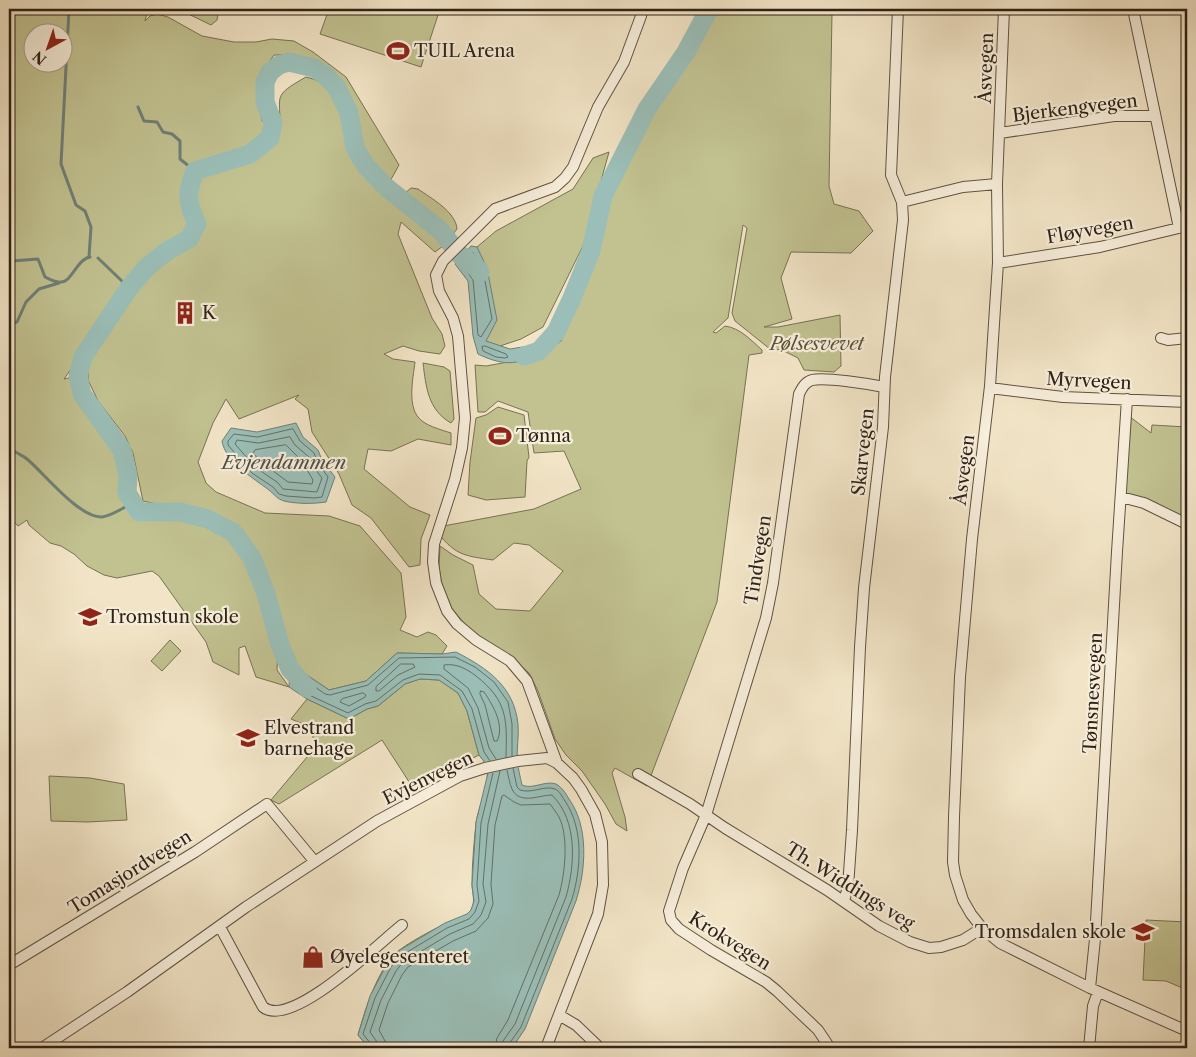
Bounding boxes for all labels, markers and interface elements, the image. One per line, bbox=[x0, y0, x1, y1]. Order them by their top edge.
north arrow bbox=[22, 22, 72, 72]
street label: Åsvegen bbox=[973, 32, 998, 105]
sports icon: TUIL Arena bbox=[385, 38, 411, 64]
place label: TUIL Arena bbox=[414, 40, 516, 62]
text: N bbox=[29, 47, 50, 69]
street label: Bjerkengvegen bbox=[1011, 89, 1139, 127]
street label: Fløyvegen bbox=[1045, 212, 1135, 248]
building icon: K bbox=[172, 300, 198, 326]
place label: K bbox=[202, 302, 217, 324]
park label: Pølsesvevet bbox=[768, 333, 866, 355]
street label: Myrvegen bbox=[1046, 368, 1132, 394]
street label: Skarvegen bbox=[847, 407, 879, 497]
sports icon: Tønna bbox=[487, 423, 513, 449]
place label: Tønna bbox=[516, 425, 572, 447]
street label: Åsvegen bbox=[948, 433, 979, 508]
water label: Evjendammen bbox=[220, 451, 346, 474]
street label: Tindvegen bbox=[740, 513, 776, 607]
school or university icon: Tromstun skole bbox=[77, 604, 103, 630]
place label: Tromstun skole bbox=[106, 606, 239, 628]
street label: Tønsnesvegen bbox=[1079, 632, 1107, 754]
place label: Elvestrand barnehage bbox=[264, 717, 354, 760]
school or university icon: Elvestrand barnehage bbox=[235, 725, 261, 751]
street label: Evjenvegen bbox=[379, 747, 477, 809]
street label: Tomasjordvegen bbox=[64, 825, 196, 919]
street label: Th. Widdings veg bbox=[781, 838, 919, 935]
street label: Krokvegen bbox=[685, 907, 775, 975]
school or university icon: Tromsdalen skole bbox=[1130, 919, 1156, 945]
place label: Tromsdalen skole bbox=[975, 921, 1126, 943]
shop icon: Øyelegesenteret bbox=[300, 944, 326, 970]
place label: Øyelegesenteret bbox=[330, 946, 470, 968]

